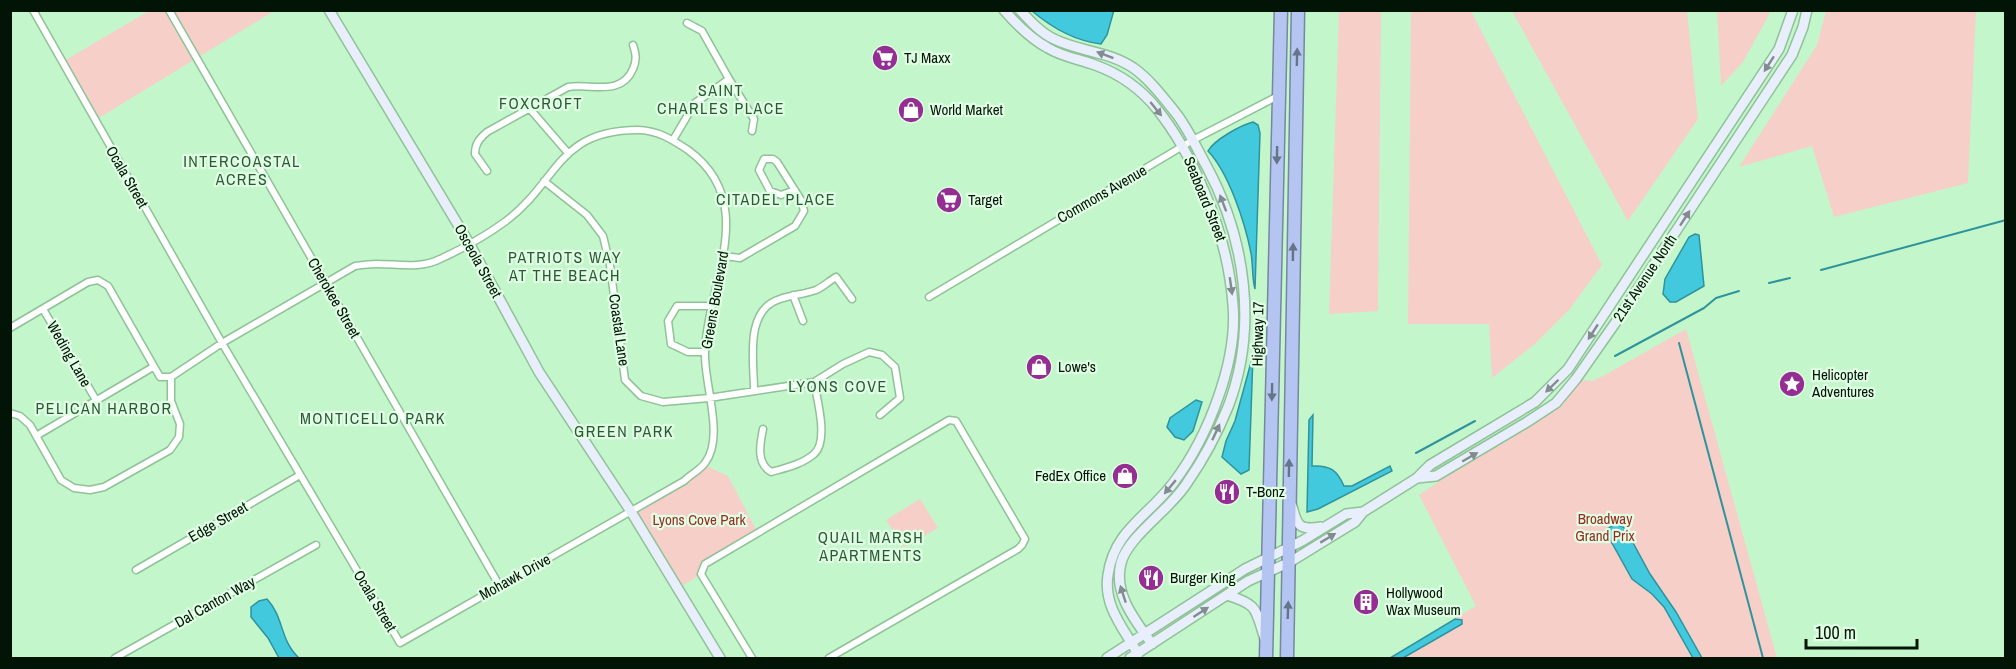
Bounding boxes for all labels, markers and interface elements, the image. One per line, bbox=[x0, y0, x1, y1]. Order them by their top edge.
supermarket icon: TJ Maxx bbox=[870, 43, 900, 73]
place label: TJ Maxx bbox=[904, 47, 951, 68]
one-way arrow bbox=[1292, 47, 1301, 66]
one-way arrow bbox=[1096, 50, 1114, 59]
one-way arrow bbox=[1763, 55, 1775, 71]
district label: SAINT CHARLES PLACE bbox=[657, 79, 785, 119]
district label: FOXCROFT bbox=[499, 92, 583, 114]
shop icon: World Market bbox=[896, 95, 926, 125]
place label: World Market bbox=[930, 99, 1003, 120]
one-way arrow bbox=[1149, 101, 1162, 117]
street label: Ocala Street bbox=[101, 142, 154, 212]
one-way arrow bbox=[1272, 145, 1281, 164]
district label: INTERCOASTAL ACRES bbox=[183, 150, 301, 190]
street label: Seaboard Street bbox=[1179, 153, 1232, 245]
street label: Commons Avenue bbox=[1053, 159, 1151, 228]
supermarket icon: Target bbox=[934, 185, 964, 215]
district label: CITADEL PLACE bbox=[716, 188, 836, 210]
place label: Target bbox=[968, 189, 1003, 210]
one-way arrow bbox=[1218, 194, 1228, 212]
one-way arrow bbox=[1680, 209, 1691, 226]
street label: Osceola Street bbox=[450, 220, 508, 302]
street label: 21st Avenue North bbox=[1608, 230, 1682, 325]
one-way arrow bbox=[1288, 242, 1298, 261]
district label: PATRIOTS WAY AT THE BEACH bbox=[508, 246, 622, 286]
street label: Greens Boulevard bbox=[696, 249, 733, 351]
street label: Cherokee Street bbox=[303, 254, 366, 342]
one-way arrow bbox=[1226, 276, 1235, 295]
street label: Coastal Lane bbox=[604, 293, 635, 367]
street label: Highway 17 bbox=[1246, 301, 1269, 367]
street label: Weding Lane bbox=[42, 317, 97, 391]
one-way arrow bbox=[1587, 324, 1598, 340]
shop icon: Lowe's bbox=[1024, 352, 1054, 382]
place label: Lowe's bbox=[1058, 356, 1096, 377]
place label: Helicopter Adventures bbox=[1811, 364, 1874, 402]
place icon: Helicopter Adventures bbox=[1777, 369, 1807, 399]
district label: LYONS COVE bbox=[788, 375, 888, 397]
one-way arrow bbox=[1545, 378, 1559, 392]
one-way arrow bbox=[1267, 382, 1277, 401]
district label: PELICAN HARBOR bbox=[36, 397, 172, 419]
district label: MONTICELLO PARK bbox=[300, 407, 446, 429]
district label: GREEN PARK bbox=[574, 420, 674, 442]
one-way arrow bbox=[1212, 424, 1221, 441]
one-way arrow bbox=[1462, 451, 1478, 462]
one-way arrow bbox=[1284, 458, 1294, 477]
shop icon: FedEx Office bbox=[1110, 461, 1140, 491]
place label: FedEx Office bbox=[1035, 465, 1106, 486]
restaurant icon: T-Bonz bbox=[1212, 477, 1242, 507]
one-way arrow bbox=[1164, 479, 1177, 494]
place label: T-Bonz bbox=[1246, 481, 1285, 502]
street label: Edge Street bbox=[184, 496, 252, 547]
park label: Broadway Grand Prix bbox=[1575, 508, 1636, 546]
park label: Lyons Cove Park bbox=[652, 509, 746, 530]
district label: QUAIL MARSH APARTMENTS bbox=[818, 526, 924, 566]
one-way arrow bbox=[1320, 533, 1336, 544]
street label: Mohawk Drive bbox=[475, 548, 554, 605]
restaurant icon: Burger King bbox=[1136, 563, 1166, 593]
street label: Ocala Street bbox=[349, 566, 402, 636]
place label: Burger King bbox=[1170, 567, 1236, 588]
street label: Dal Canton Way bbox=[171, 570, 260, 632]
place label: Hollywood Wax Museum bbox=[1386, 582, 1461, 620]
one-way arrow bbox=[1118, 585, 1127, 603]
building icon: Hollywood Wax Museum bbox=[1351, 587, 1381, 617]
one-way arrow bbox=[1284, 601, 1293, 620]
one-way arrow bbox=[1192, 606, 1208, 618]
scale bar bbox=[1806, 612, 1917, 650]
text: 100 m bbox=[1815, 620, 1856, 645]

